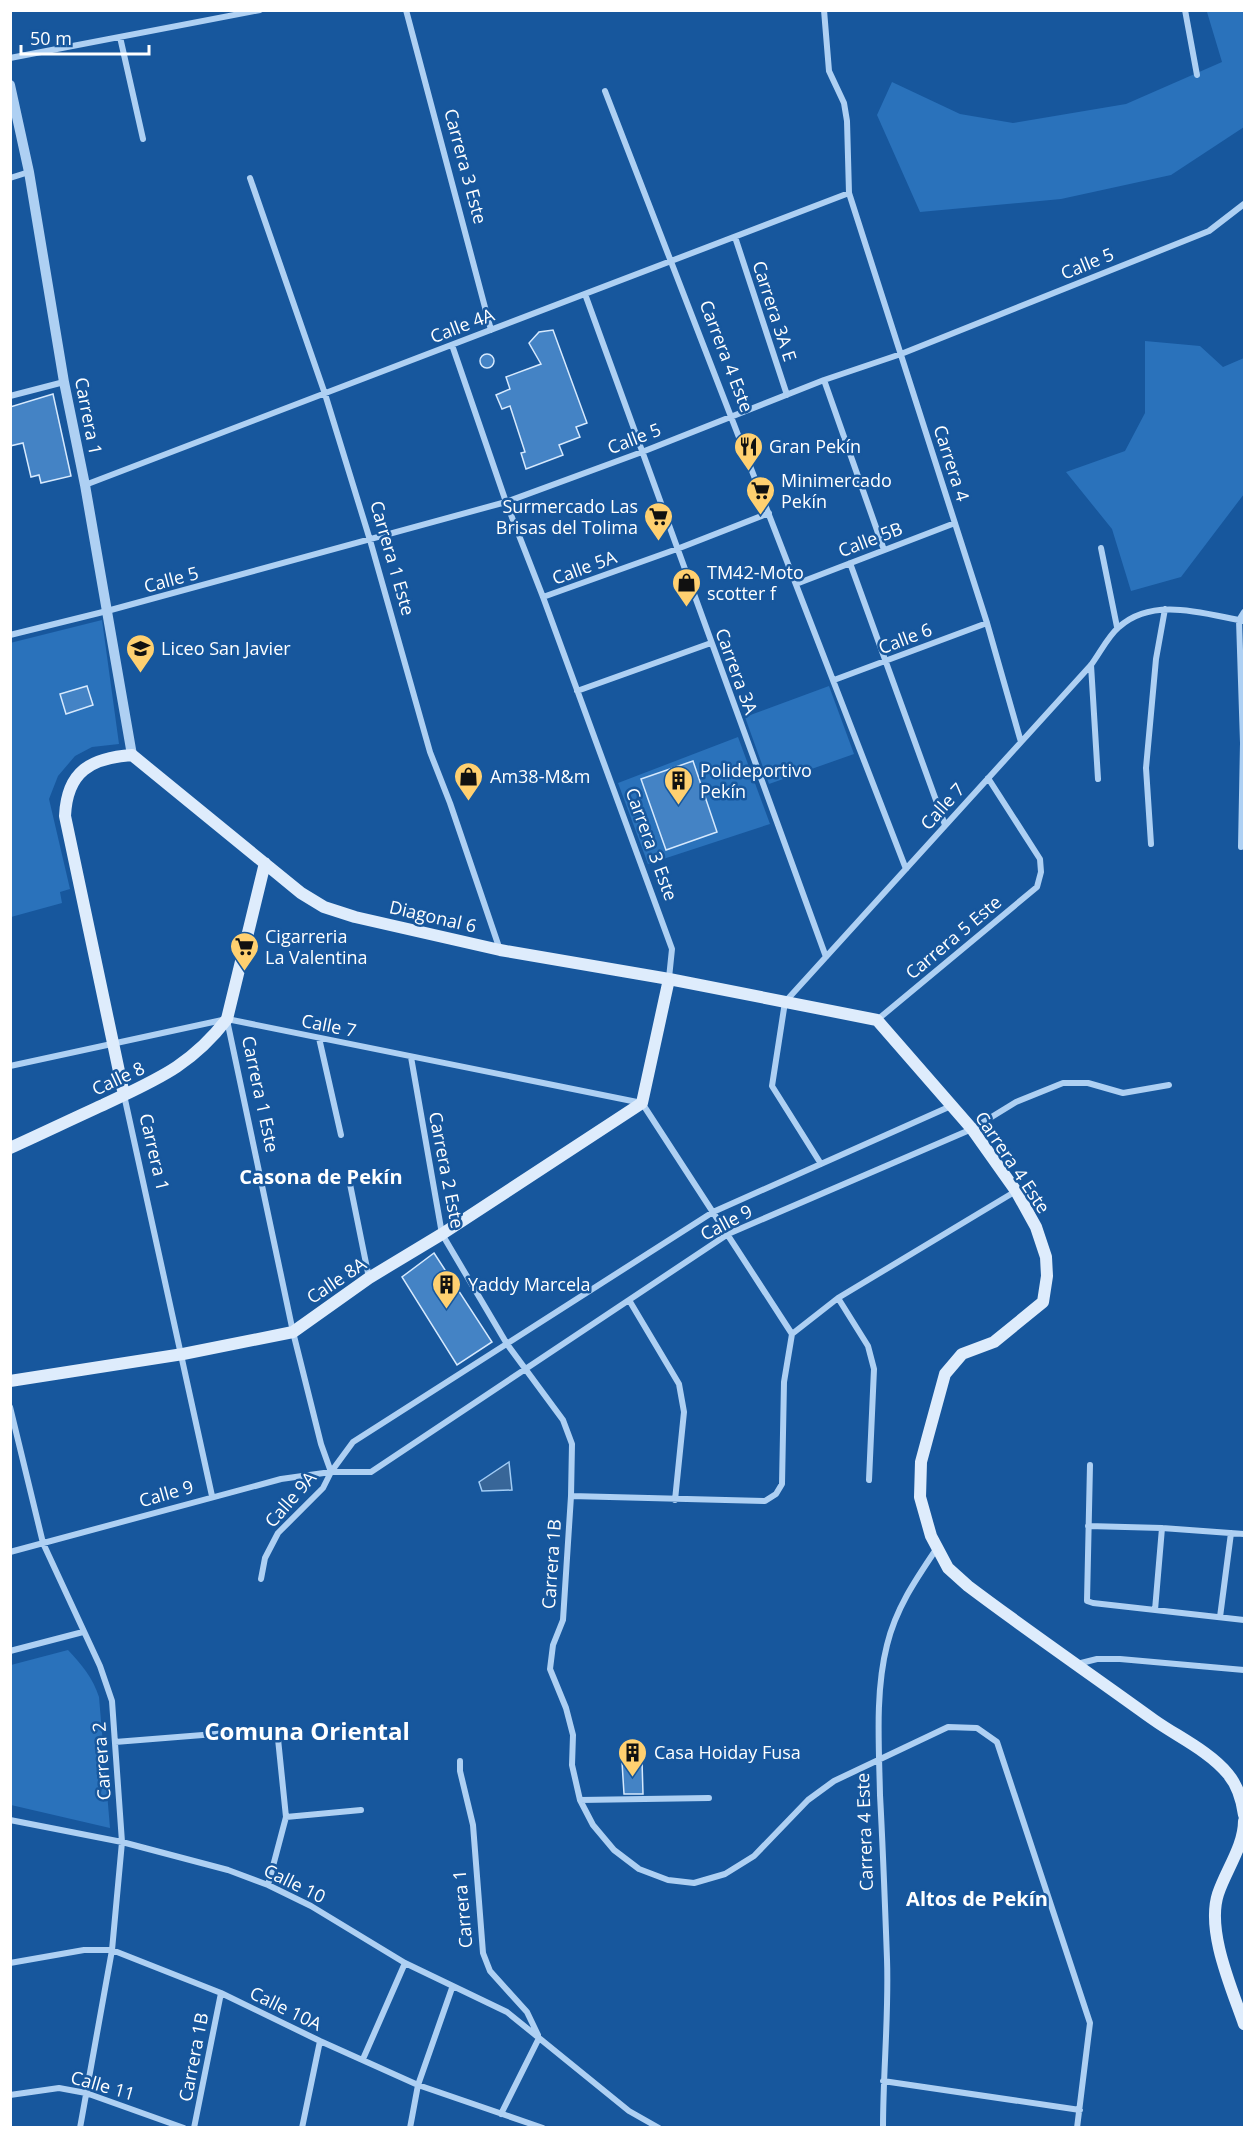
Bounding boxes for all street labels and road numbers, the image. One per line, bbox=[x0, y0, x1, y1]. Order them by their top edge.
street label: Carrera 3 Este bbox=[439, 106, 493, 226]
street label: Calle 5 bbox=[1057, 241, 1117, 285]
street label: Carrera 3A E bbox=[747, 258, 803, 364]
street label: Carrera 4 Este bbox=[695, 296, 759, 416]
street label: Calle 4A bbox=[426, 302, 498, 348]
street label: Carrera 1 bbox=[70, 375, 108, 457]
street label: Calle 5 bbox=[604, 417, 664, 459]
street label: Carrera 4 bbox=[928, 422, 976, 504]
street label: Carrera 1 Este bbox=[365, 498, 421, 618]
street label: Calle 5B bbox=[834, 516, 906, 562]
street label: Calle 5A bbox=[548, 544, 620, 590]
street label: Calle 5 bbox=[141, 560, 201, 598]
street label: Calle 6 bbox=[875, 617, 935, 659]
street label: Carrera 3A bbox=[710, 625, 764, 718]
street label: Calle 7 bbox=[915, 777, 969, 835]
street label: Carrera 3 Este bbox=[620, 784, 684, 904]
street label: Carrera 5 Este bbox=[900, 890, 1006, 984]
street label: Diagonal 6 bbox=[387, 894, 479, 938]
street label: Calle 7 bbox=[299, 1008, 359, 1042]
street label: Carrera 1 Este bbox=[237, 1034, 285, 1154]
street label: Calle 8 bbox=[88, 1055, 148, 1101]
street label: Carrera 4 Este bbox=[970, 1106, 1056, 1218]
street label: Carrera 2 Este bbox=[424, 1110, 470, 1230]
street label: Carrera 1 bbox=[134, 1111, 176, 1193]
street label: Calle 9 bbox=[696, 1198, 756, 1246]
street label: Calle 8A bbox=[302, 1251, 371, 1309]
street label: Calle 9A bbox=[259, 1465, 321, 1532]
street label: Calle 9 bbox=[136, 1474, 196, 1512]
street label: Carrera 1B bbox=[536, 1518, 566, 1610]
street label: Carrera 2 bbox=[86, 1721, 116, 1801]
street label: Carrera 4 Este bbox=[850, 1772, 878, 1892]
street label: Calle 10 bbox=[260, 1858, 330, 1908]
street label: Carrera 1 bbox=[447, 1869, 477, 1949]
street label: Calle 10A bbox=[246, 1980, 326, 2036]
street label: Carrera 1B bbox=[173, 2010, 213, 2104]
street label: Calle 11 bbox=[68, 2064, 138, 2106]

